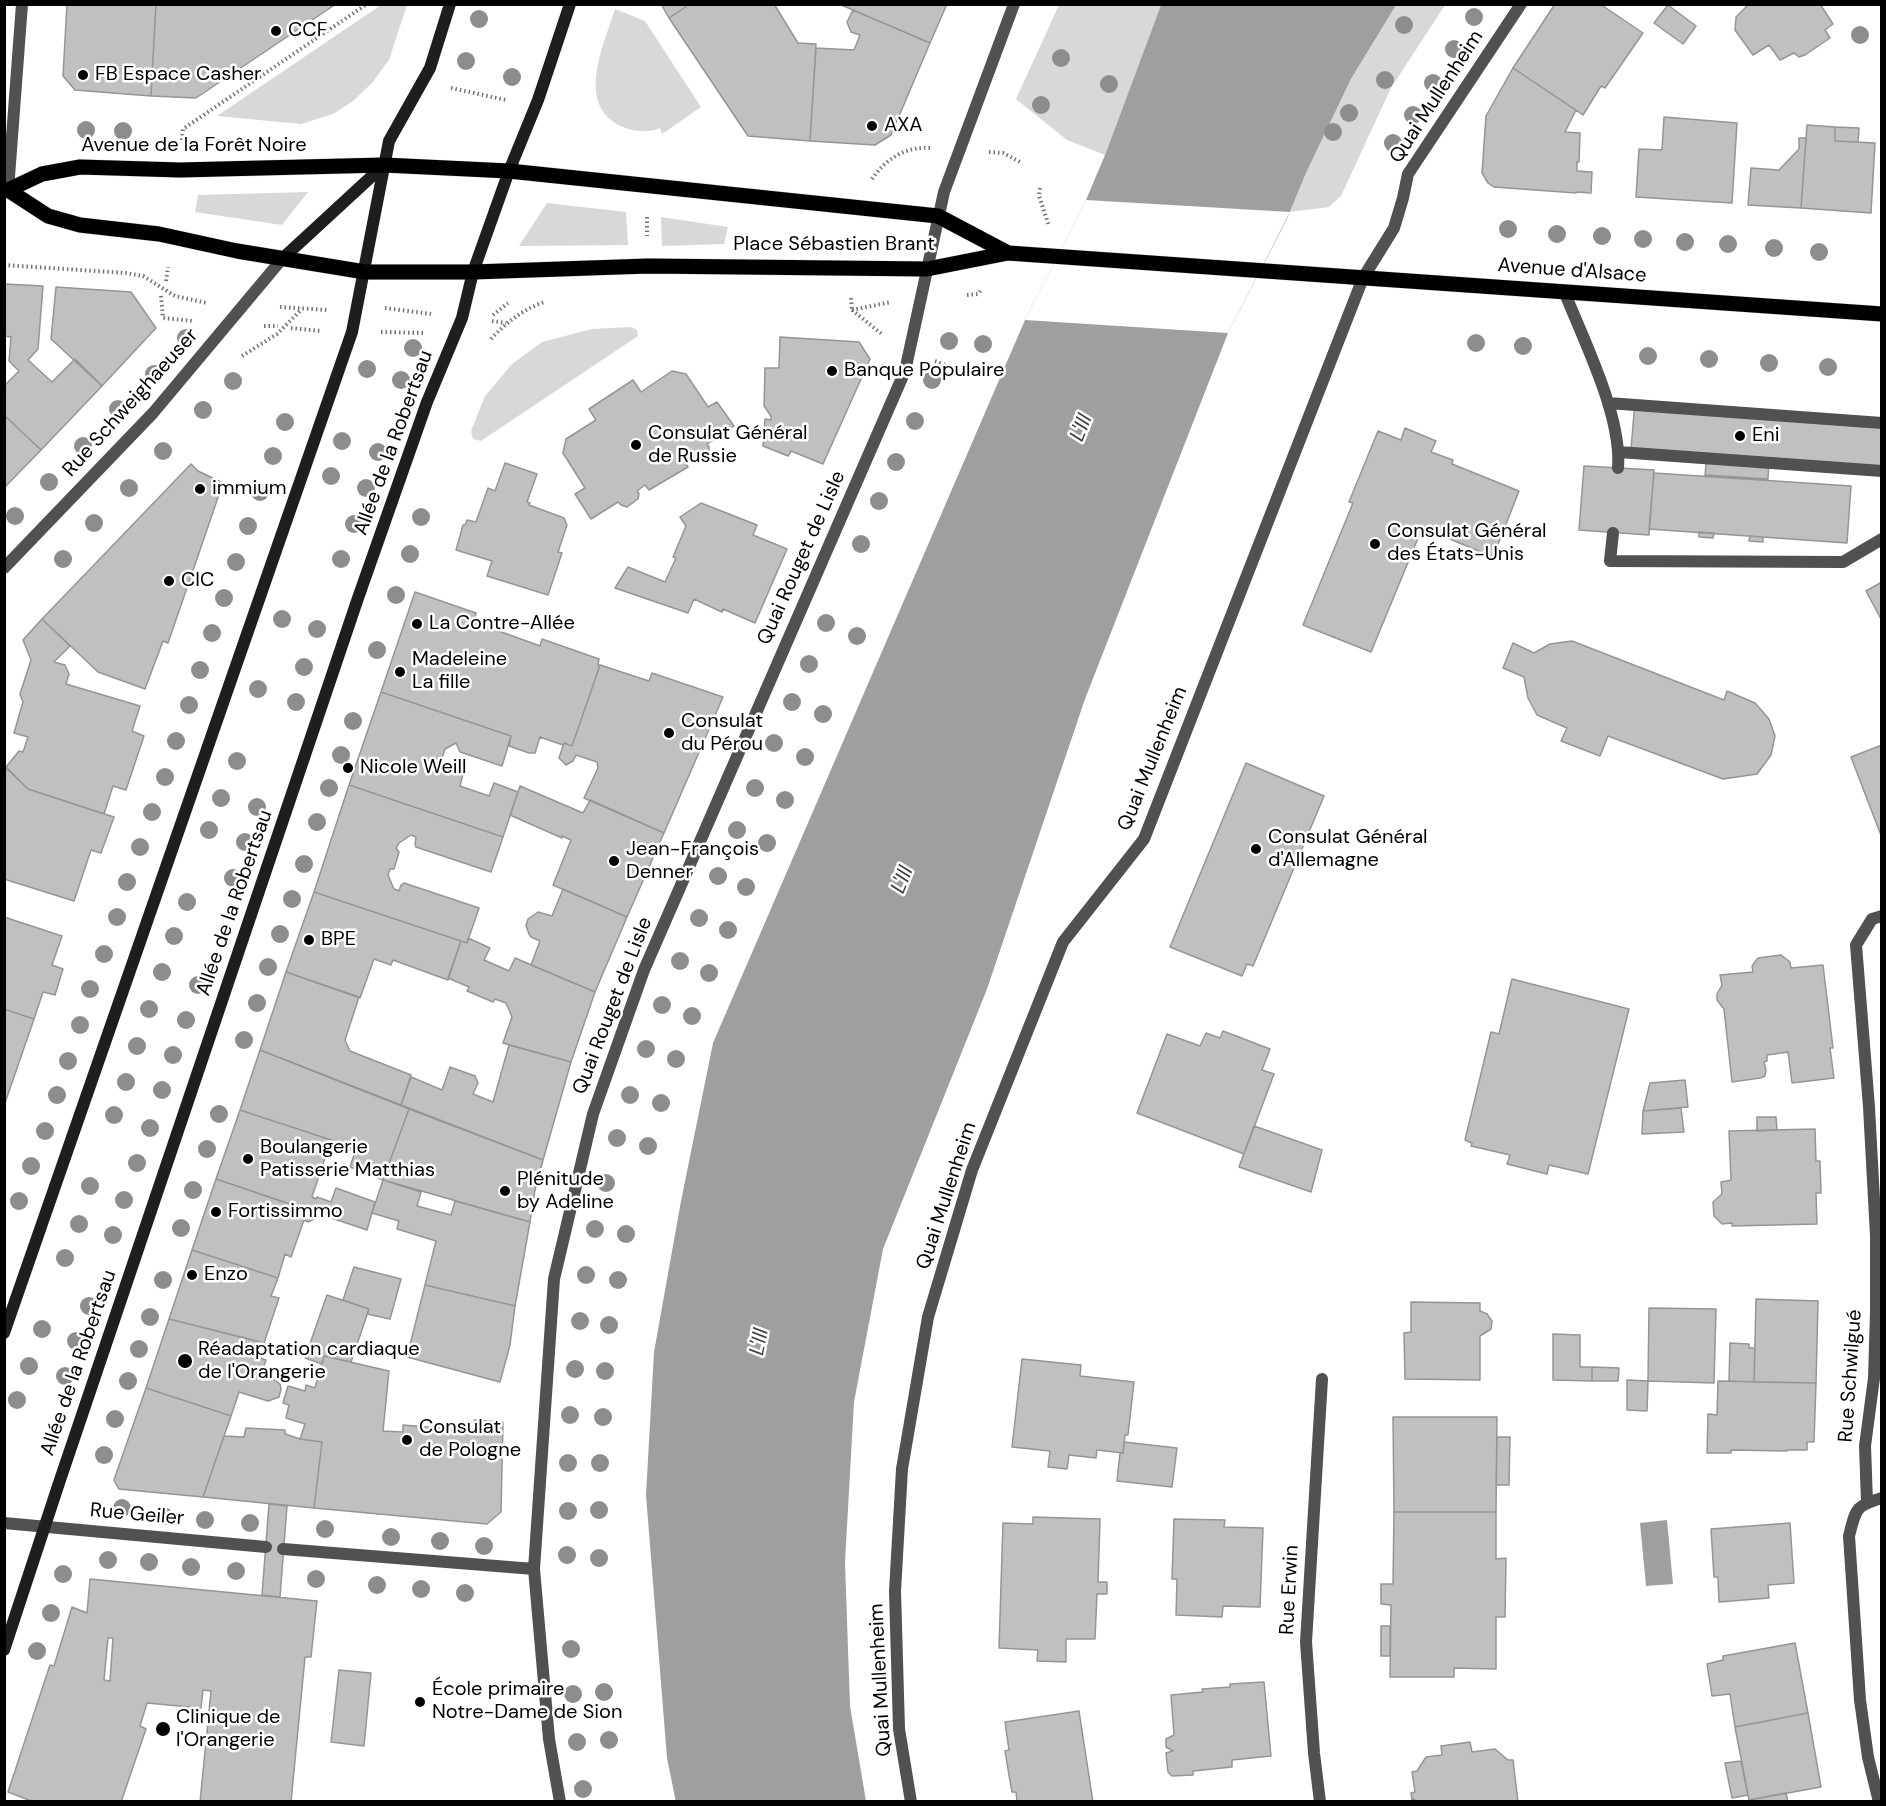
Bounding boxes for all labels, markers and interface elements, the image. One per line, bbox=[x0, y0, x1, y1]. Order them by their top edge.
place label: CCF bbox=[288, 19, 327, 43]
marker: CCF bbox=[269, 24, 283, 38]
street label: Quai Mullenheim bbox=[1385, 26, 1489, 168]
place label: FB Espace Casher bbox=[95, 63, 261, 87]
marker: FB Espace Casher bbox=[76, 68, 90, 82]
place label: AXA bbox=[884, 114, 923, 138]
marker: AXA bbox=[865, 119, 879, 133]
street label: Avenue de la Forêt Noire bbox=[81, 134, 307, 158]
street label: Place Sébastien Brant bbox=[733, 233, 935, 257]
street label: Avenue d'Alsace bbox=[1497, 254, 1647, 288]
street label: Rue Schweighaeuser bbox=[58, 324, 204, 482]
street label: Allée de la Robertsau bbox=[349, 347, 439, 539]
place label: Banque Populaire bbox=[844, 359, 1004, 383]
marker: Banque Populaire bbox=[825, 364, 839, 378]
water label: L'Ill bbox=[1065, 411, 1099, 445]
place label: Consulat Général de Russie bbox=[648, 422, 807, 469]
place label: Eni bbox=[1752, 424, 1780, 448]
marker: Eni bbox=[1733, 429, 1747, 443]
marker: Consulat Général de Russie bbox=[629, 438, 643, 452]
street label: Quai Rouget de Lisle bbox=[753, 467, 851, 649]
place label: immium bbox=[212, 477, 287, 501]
marker: immium bbox=[193, 482, 207, 496]
place label: Consulat Général des États-Unis bbox=[1387, 520, 1546, 567]
marker: Consulat Général des États-Unis bbox=[1368, 537, 1382, 551]
place label: CIC bbox=[181, 569, 214, 593]
marker: CIC bbox=[162, 574, 176, 588]
place label: La Contre-Allée bbox=[429, 612, 575, 636]
marker: La Contre-Allée bbox=[410, 617, 424, 631]
place label: Madeleine La fille bbox=[412, 648, 507, 695]
marker: Madeleine La fille bbox=[393, 665, 407, 679]
street label: Quai Mullenheim bbox=[1113, 683, 1193, 835]
place label: Consulat du Pérou bbox=[681, 710, 763, 757]
marker: Consulat du Pérou bbox=[662, 726, 676, 740]
place label: Nicole Weill bbox=[360, 756, 466, 780]
marker: Nicole Weill bbox=[341, 761, 355, 775]
street label: Allée de la Robertsau bbox=[192, 807, 278, 999]
place label: Consulat Général d'Allemagne bbox=[1268, 826, 1427, 873]
place label: Jean-François Denner bbox=[626, 838, 759, 885]
marker: Consulat Général d'Allemagne bbox=[1249, 842, 1263, 856]
marker: Jean-François Denner bbox=[607, 854, 621, 868]
water label: L'Ill bbox=[886, 863, 920, 897]
street label: Quai Rouget de Lisle bbox=[568, 914, 658, 1098]
place label: BPE bbox=[321, 928, 356, 952]
marker: BPE bbox=[302, 933, 316, 947]
street label: Quai Mullenheim bbox=[912, 1119, 982, 1273]
place label: Boulangerie Patisserie Matthias bbox=[260, 1136, 435, 1183]
marker: Boulangerie Patisserie Matthias bbox=[241, 1152, 255, 1166]
place label: Plénitude by Adeline bbox=[517, 1168, 614, 1215]
marker: Plénitude by Adeline bbox=[498, 1184, 512, 1198]
place label: Fortissimmo bbox=[228, 1200, 343, 1224]
marker: Fortissimmo bbox=[209, 1205, 223, 1219]
place label: Enzo bbox=[204, 1263, 248, 1287]
street label: Allée de la Robertsau bbox=[36, 1267, 122, 1459]
marker: Enzo bbox=[185, 1268, 199, 1282]
street label: Rue Schwilgué bbox=[1834, 1309, 1868, 1443]
water label: L'Ill bbox=[745, 1326, 775, 1358]
place label: Réadaptation cardiaque de l'Orangerie bbox=[198, 1338, 420, 1385]
marker: Réadaptation cardiaque de l'Orangerie bbox=[176, 1352, 194, 1370]
place label: Consulat de Pologne bbox=[419, 1416, 521, 1463]
marker: Consulat de Pologne bbox=[400, 1433, 414, 1447]
street label: Rue Geiler bbox=[89, 1499, 185, 1531]
street label: Rue Erwin bbox=[1276, 1544, 1304, 1636]
street label: Quai Mullenheim bbox=[865, 1603, 897, 1757]
place label: École primaire Notre-Dame de Sion bbox=[432, 1678, 622, 1725]
marker: École primaire Notre-Dame de Sion bbox=[413, 1695, 427, 1709]
place label: Clinique de l'Orangerie bbox=[176, 1706, 280, 1753]
marker: Clinique de l'Orangerie bbox=[154, 1720, 172, 1738]

